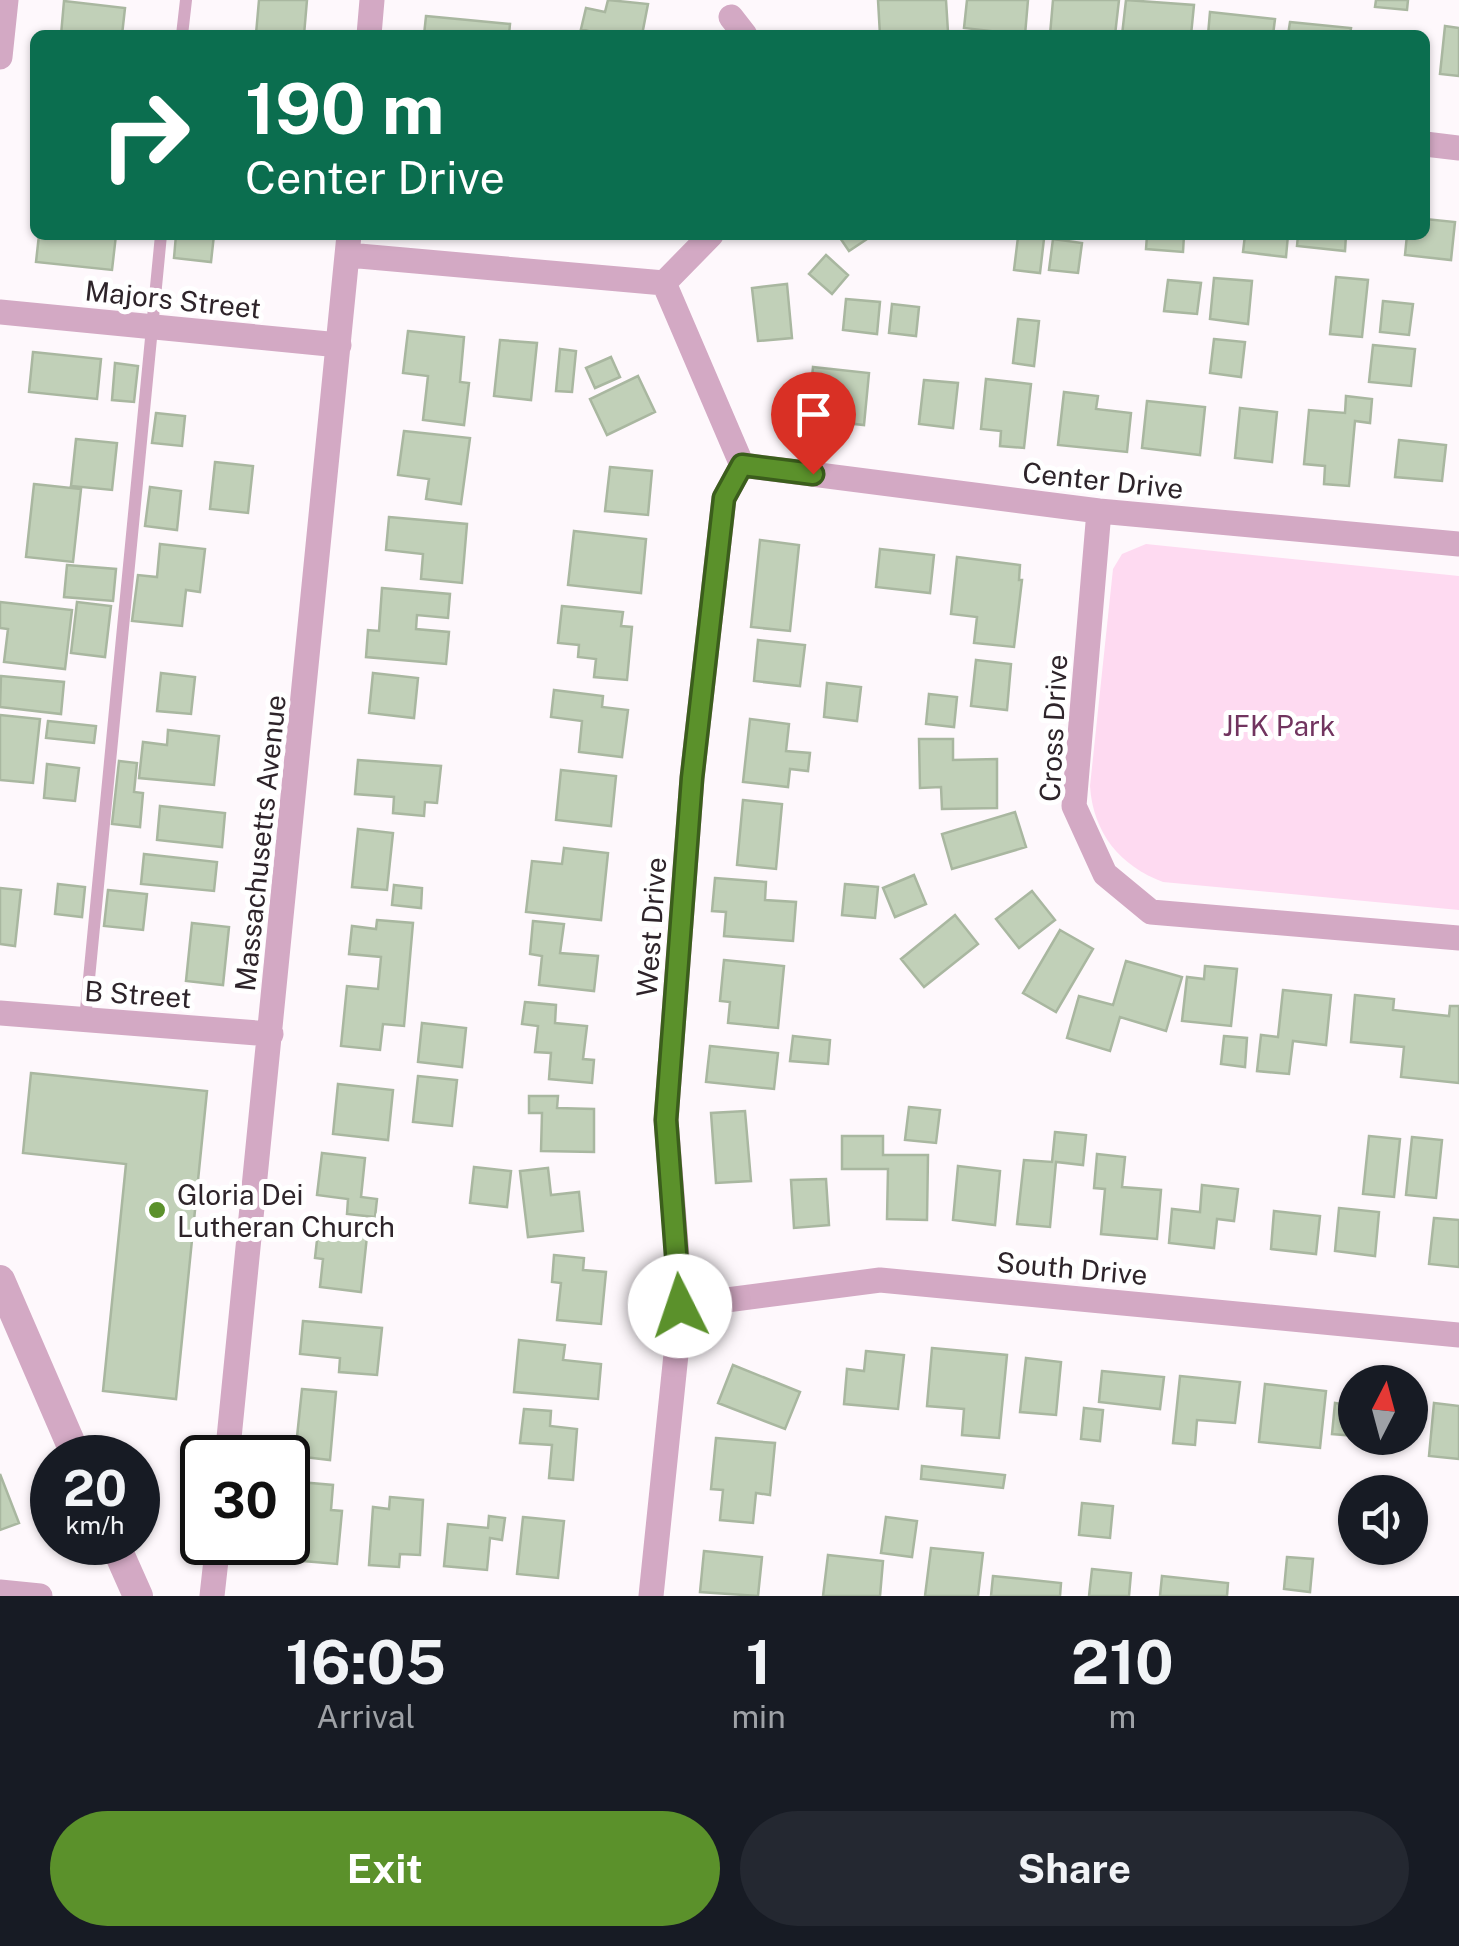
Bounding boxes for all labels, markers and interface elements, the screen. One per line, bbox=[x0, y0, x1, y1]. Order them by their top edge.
text: 190 m bbox=[245, 67, 444, 150]
icon: right bbox=[80, 70, 210, 200]
text: Center Drive bbox=[245, 151, 505, 204]
street label: Majors Street bbox=[83, 273, 263, 325]
pin bbox=[771, 372, 856, 475]
icon: arrive bbox=[786, 387, 841, 442]
street label: Center Drive bbox=[1021, 455, 1185, 505]
street label: Cross Drive bbox=[1033, 653, 1073, 803]
street label: Massachusetts Avenue bbox=[228, 693, 292, 993]
park label: JFK Park bbox=[1222, 709, 1336, 742]
street label: West Drive bbox=[630, 856, 672, 998]
street label: B Street bbox=[83, 974, 193, 1014]
place label: Gloria Dei Lutheran Church bbox=[177, 1178, 395, 1243]
marker: Gloria Dei Lutheran Church bbox=[146, 1199, 168, 1221]
street label: South Drive bbox=[995, 1245, 1149, 1291]
position arrow bbox=[628, 1254, 732, 1358]
north arrow bbox=[1338, 1365, 1428, 1455]
map controls bbox=[1338, 1365, 1428, 1565]
speed limit sign: 30 bbox=[180, 1435, 310, 1565]
text: 20 bbox=[63, 1458, 127, 1517]
button: sound bbox=[1338, 1475, 1428, 1565]
text: km/h bbox=[66, 1510, 124, 1540]
text: 16:05 bbox=[285, 1627, 446, 1698]
text: 1 bbox=[746, 1627, 771, 1698]
text: 210 bbox=[1071, 1627, 1174, 1698]
text: Arrival bbox=[316, 1698, 415, 1735]
text: min bbox=[731, 1698, 786, 1735]
text: m bbox=[1108, 1698, 1136, 1735]
button: Exit bbox=[50, 1811, 720, 1926]
button: Share bbox=[740, 1811, 1409, 1926]

